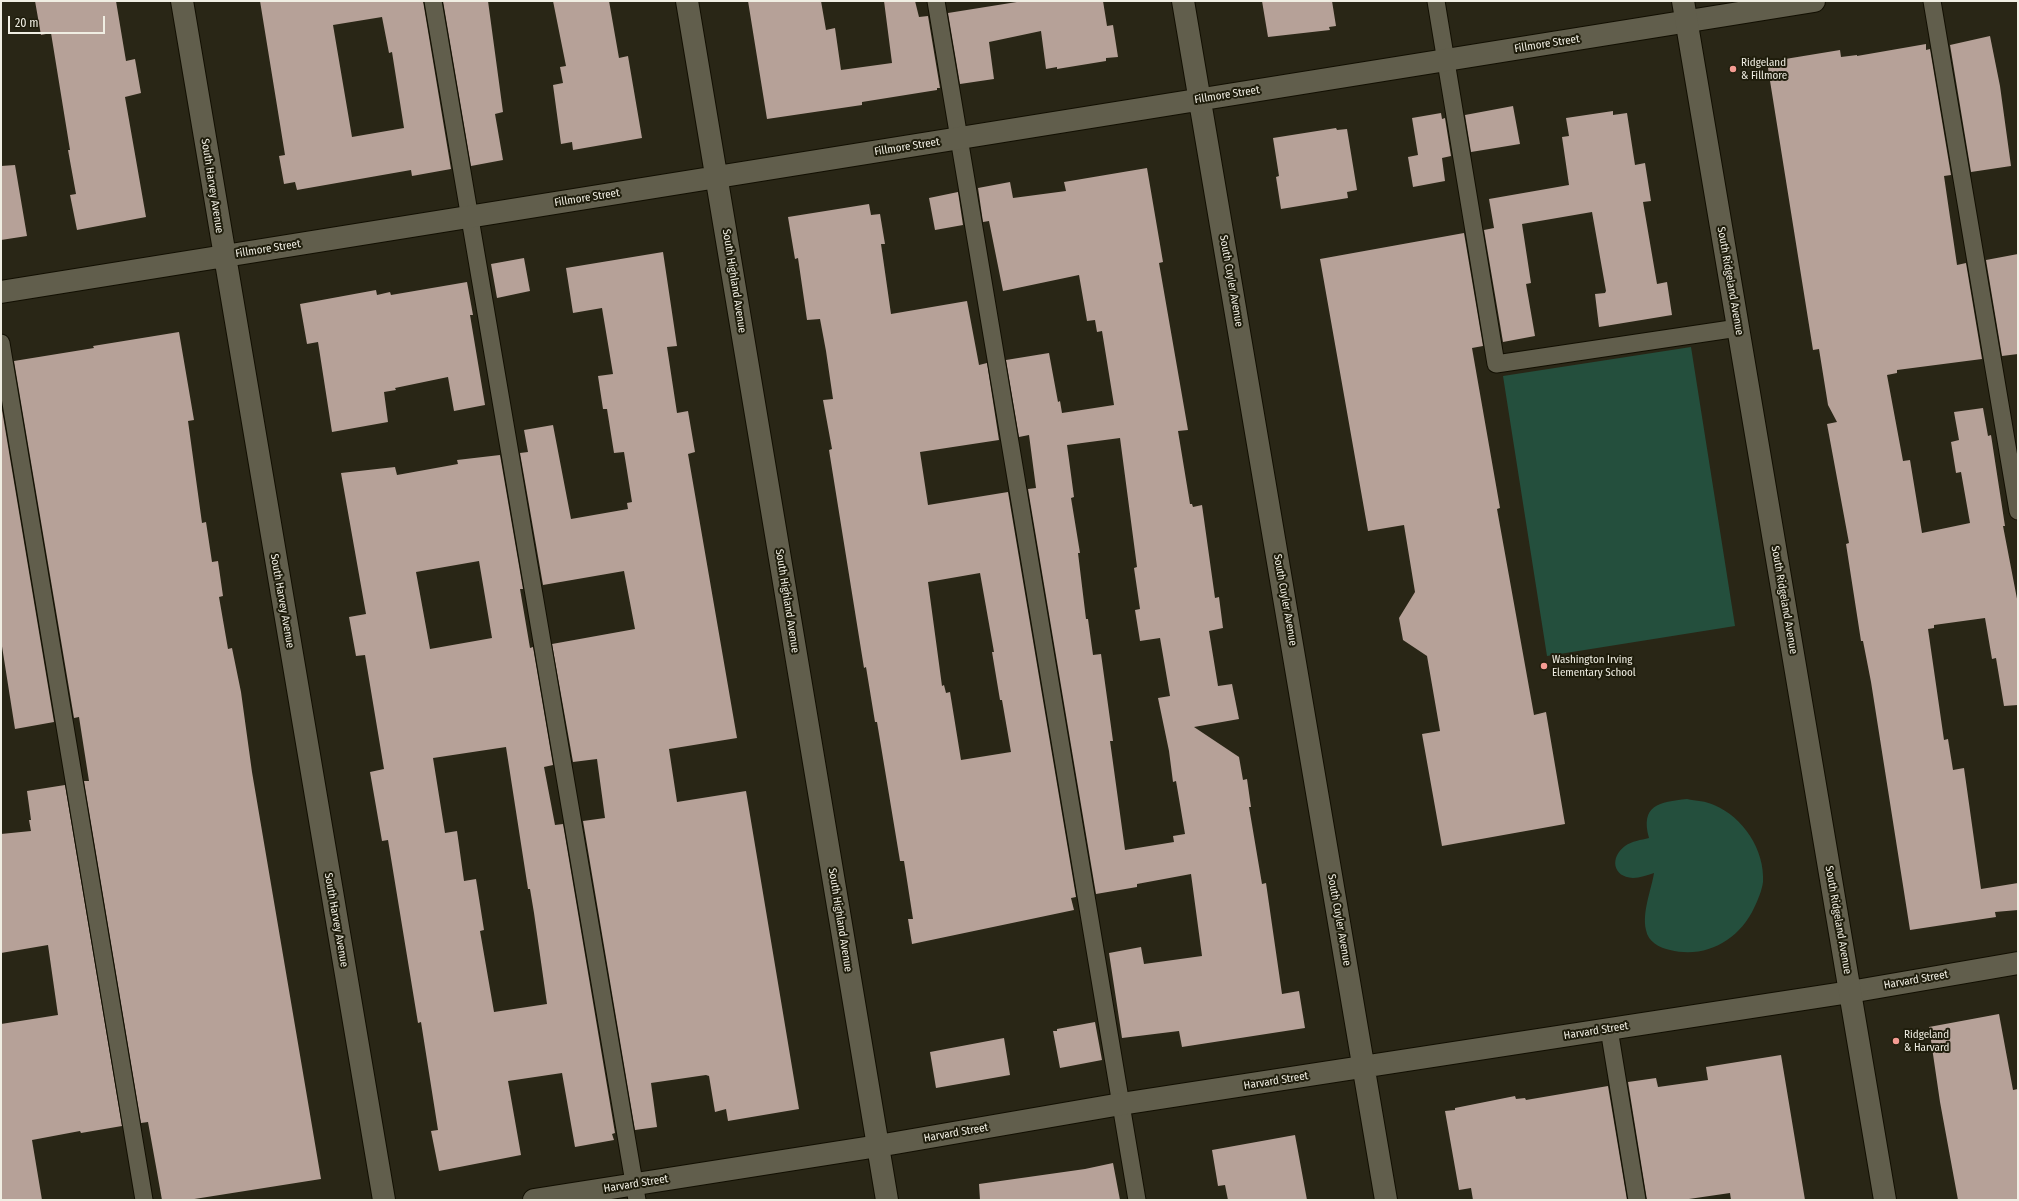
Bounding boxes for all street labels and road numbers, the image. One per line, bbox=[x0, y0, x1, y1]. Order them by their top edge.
street label: Fillmore Street bbox=[1513, 32, 1581, 56]
street label: Fillmore Street bbox=[1193, 83, 1261, 107]
street label: Fillmore Street bbox=[873, 135, 941, 159]
street label: South Harvey Avenue bbox=[198, 138, 226, 234]
street label: Fillmore Street bbox=[553, 186, 621, 210]
street label: South Ridgeland Avenue bbox=[1714, 226, 1746, 336]
street label: South Highland Avenue bbox=[719, 228, 749, 334]
street label: South Cuyler Avenue bbox=[1216, 234, 1246, 328]
street label: Fillmore Street bbox=[234, 237, 302, 261]
street label: South Ridgeland Avenue bbox=[1768, 545, 1800, 655]
street label: South Highland Avenue bbox=[772, 548, 802, 654]
street label: South Harvey Avenue bbox=[267, 553, 297, 649]
street label: South Cuyler Avenue bbox=[1270, 553, 1300, 647]
street label: South Ridgeland Avenue bbox=[1822, 865, 1854, 975]
street label: South Highland Avenue bbox=[825, 867, 855, 973]
street label: South Harvey Avenue bbox=[321, 872, 351, 968]
street label: South Cuyler Avenue bbox=[1324, 873, 1354, 967]
street label: Harvard Street bbox=[1883, 968, 1949, 992]
street label: Harvard Street bbox=[1563, 1019, 1629, 1043]
street label: Harvard Street bbox=[1243, 1069, 1309, 1093]
street label: Harvard Street bbox=[923, 1121, 989, 1145]
street label: Harvard Street bbox=[603, 1172, 669, 1196]

